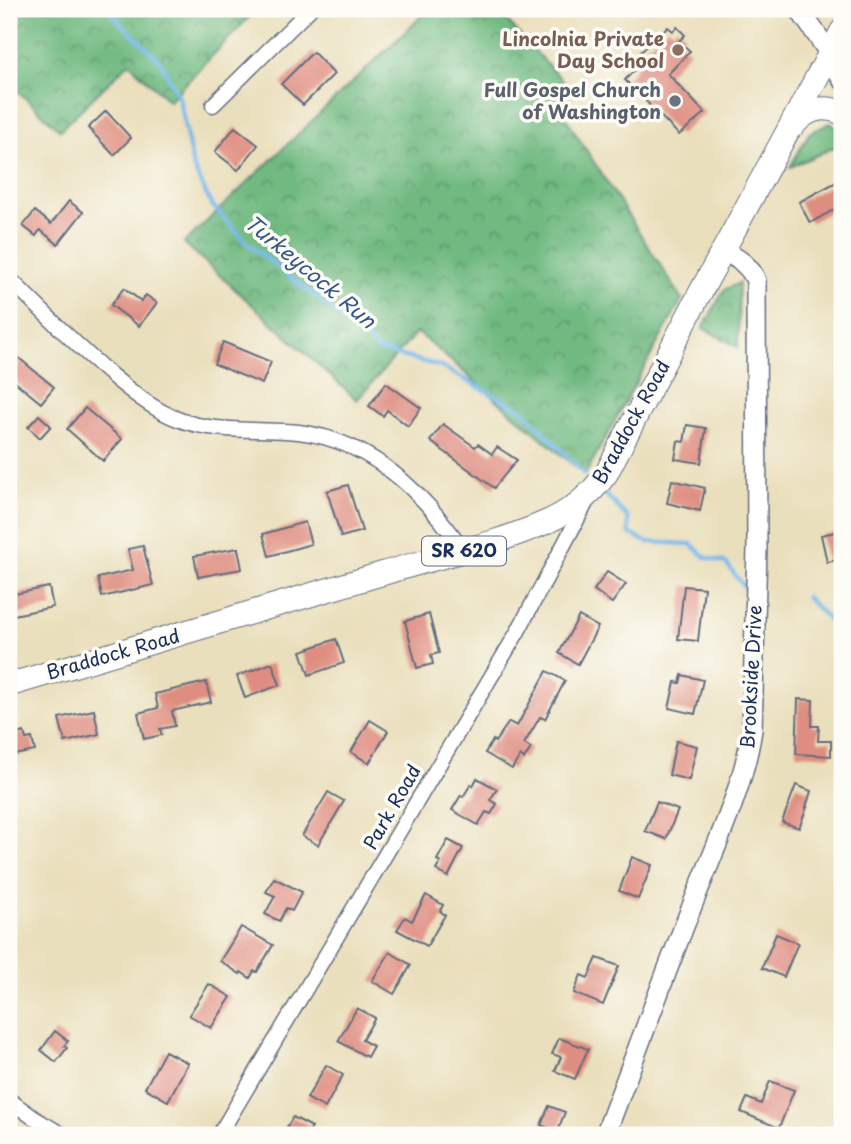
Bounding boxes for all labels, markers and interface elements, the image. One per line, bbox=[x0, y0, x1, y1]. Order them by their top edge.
place label: Lincolnia Private Day School bbox=[502, 24, 664, 74]
marker: Lincolnia Private Day School bbox=[670, 42, 686, 58]
place label: Full Gospel Church of Washington bbox=[484, 75, 661, 125]
marker: Full Gospel Church of Washington bbox=[667, 93, 683, 109]
water label: Turkeycock Run bbox=[239, 206, 385, 336]
street label: Braddock Road bbox=[584, 354, 676, 489]
road number: SR 620 bbox=[422, 536, 506, 566]
street label: Brookside Drive bbox=[732, 604, 768, 750]
street label: Braddock Road bbox=[43, 621, 183, 685]
street label: Park Road bbox=[355, 759, 427, 854]

